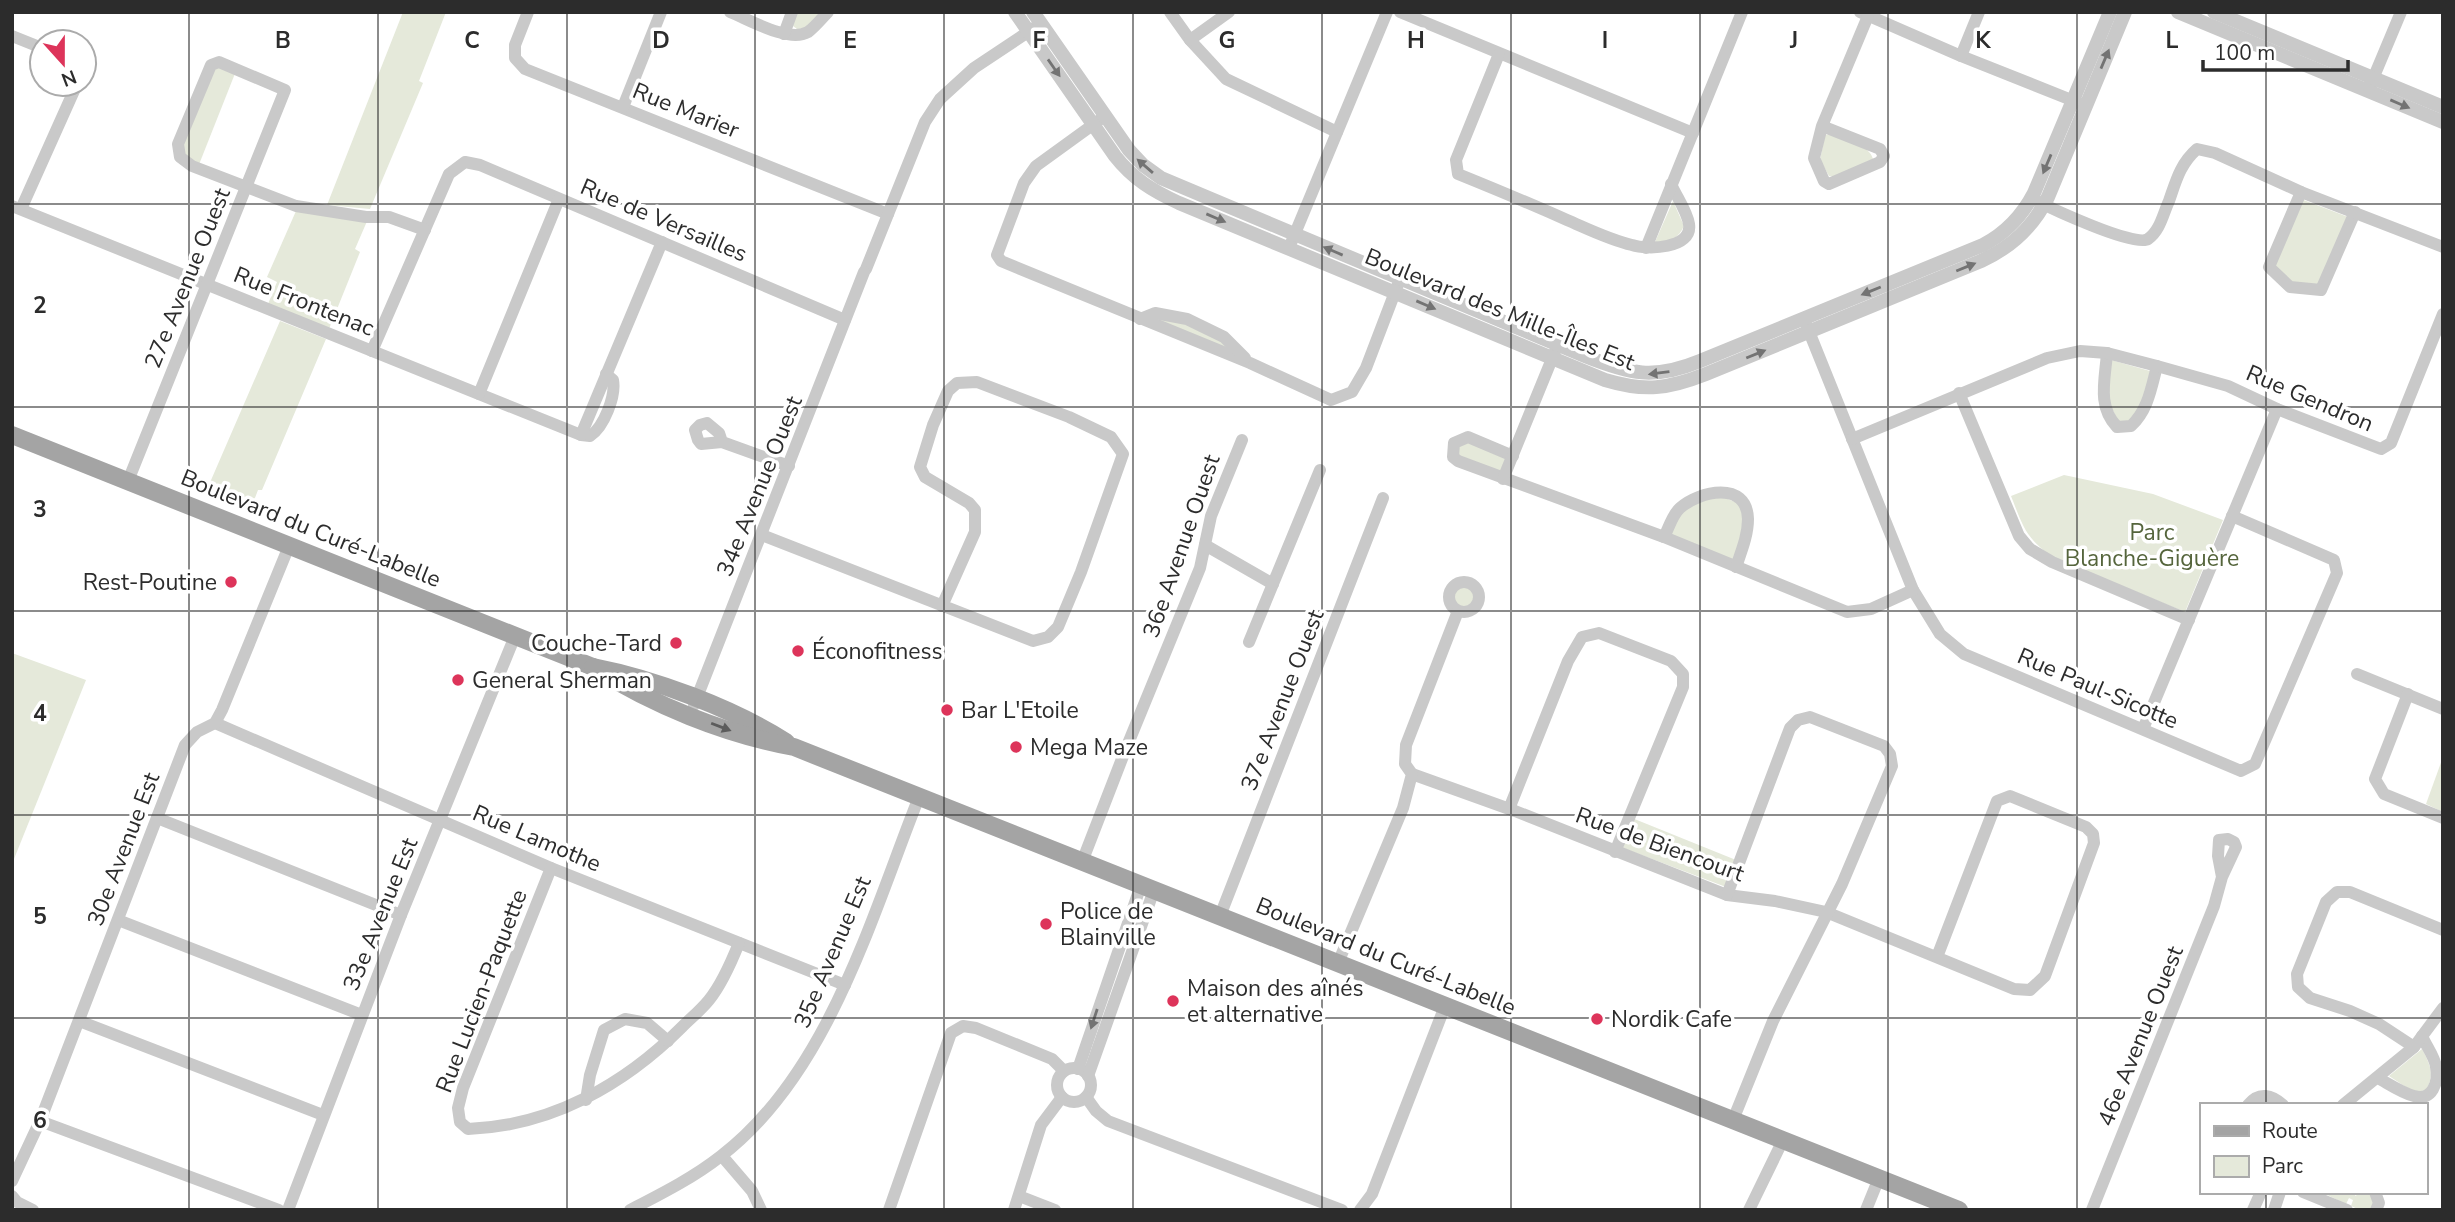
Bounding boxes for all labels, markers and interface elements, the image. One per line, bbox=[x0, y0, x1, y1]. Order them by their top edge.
text: B bbox=[275, 25, 291, 56]
text: C bbox=[464, 25, 480, 56]
text: D bbox=[652, 25, 670, 56]
text: E bbox=[843, 25, 857, 56]
text: F bbox=[1033, 25, 1046, 56]
text: G bbox=[1219, 25, 1235, 56]
text: H bbox=[1407, 25, 1425, 56]
text: I bbox=[1602, 25, 1608, 56]
text: J bbox=[1789, 25, 1798, 56]
text: K bbox=[1975, 25, 1991, 56]
text: L bbox=[2166, 25, 2179, 56]
north arrow bbox=[28, 28, 98, 98]
scale bar bbox=[2203, 28, 2348, 72]
text: 100 m bbox=[2214, 39, 2275, 67]
one-way arrow bbox=[2100, 48, 2111, 69]
one-way arrow bbox=[1047, 59, 1061, 77]
text: N bbox=[57, 63, 80, 93]
street label: Rue Marier bbox=[628, 75, 744, 146]
one-way arrow bbox=[2389, 99, 2410, 110]
one-way arrow bbox=[2041, 153, 2052, 174]
one-way arrow bbox=[1136, 159, 1153, 174]
street label: Rue de Versailles bbox=[576, 171, 752, 270]
street label: 27e Avenue Ouest bbox=[137, 183, 238, 373]
one-way arrow bbox=[1206, 212, 1226, 224]
street label: Boulevard des Mille-Îles Est bbox=[1360, 241, 1640, 378]
one-way arrow bbox=[1323, 246, 1344, 257]
street label: Rue Frontenac bbox=[229, 259, 379, 344]
one-way arrow bbox=[1956, 262, 1977, 273]
one-way arrow bbox=[1861, 285, 1881, 297]
text: 2 bbox=[33, 290, 47, 321]
one-way arrow bbox=[1416, 300, 1437, 311]
one-way arrow bbox=[1745, 348, 1766, 359]
street label: Rue Gendron bbox=[2241, 358, 2378, 439]
one-way arrow bbox=[1648, 367, 1670, 378]
street label: 34e Avenue Ouest bbox=[709, 391, 810, 581]
street label: 36e Avenue Ouest bbox=[1136, 450, 1228, 642]
street label: Boulevard du Curé-Labelle bbox=[176, 462, 445, 595]
text: 3 bbox=[33, 494, 47, 525]
park label: Parc Blanche-Giguère bbox=[2065, 517, 2239, 574]
place label: Rest-Poutine bbox=[83, 567, 217, 598]
marker: Rest-Poutine bbox=[223, 574, 239, 590]
street label: 37e Avenue Ouest bbox=[1234, 604, 1332, 795]
place label: Couche-Tard bbox=[531, 628, 662, 659]
marker: Couche-Tard bbox=[668, 635, 684, 651]
place label: Éconofitness bbox=[812, 636, 943, 667]
street label: Rue Paul-Sicotte bbox=[2013, 641, 2183, 736]
marker: Éconofitness bbox=[790, 643, 806, 659]
place label: General Sherman bbox=[472, 665, 652, 696]
marker: General Sherman bbox=[450, 672, 466, 688]
place label: Bar L'Etoile bbox=[961, 695, 1079, 726]
text: 4 bbox=[33, 698, 47, 729]
marker: Bar L'Etoile bbox=[939, 702, 955, 718]
one-way arrow bbox=[711, 722, 732, 733]
place label: Mega Maze bbox=[1030, 732, 1148, 763]
marker: Mega Maze bbox=[1008, 739, 1024, 755]
street label: 30e Avenue Est bbox=[80, 767, 167, 930]
street label: Rue Lamothe bbox=[468, 797, 606, 879]
street label: Rue de Biencourt bbox=[1571, 800, 1749, 890]
street label: 33e Avenue Est bbox=[336, 832, 426, 995]
street label: 35e Avenue Est bbox=[787, 871, 879, 1033]
street label: Rue Lucien-Paquette bbox=[428, 885, 535, 1097]
street label: Boulevard du Curé-Labelle bbox=[1251, 890, 1520, 1023]
place label: Police de Blainville bbox=[1060, 896, 1156, 953]
text: 5 bbox=[33, 901, 47, 932]
marker: Police de Blainville bbox=[1038, 916, 1054, 932]
street label: 46e Avenue Ouest bbox=[2090, 941, 2191, 1131]
place label: Maison des aînés et alternative bbox=[1187, 973, 1364, 1030]
marker: Maison des aînés et alternative bbox=[1165, 993, 1181, 1009]
place label: Nordik Cafe bbox=[1611, 1004, 1732, 1035]
one-way arrow bbox=[1088, 1008, 1099, 1029]
marker: Nordik Cafe bbox=[1589, 1011, 1605, 1027]
legend bbox=[2200, 1103, 2427, 1194]
text: 6 bbox=[33, 1105, 47, 1136]
text: Route bbox=[2262, 1117, 2318, 1145]
text: Parc bbox=[2262, 1152, 2303, 1180]

